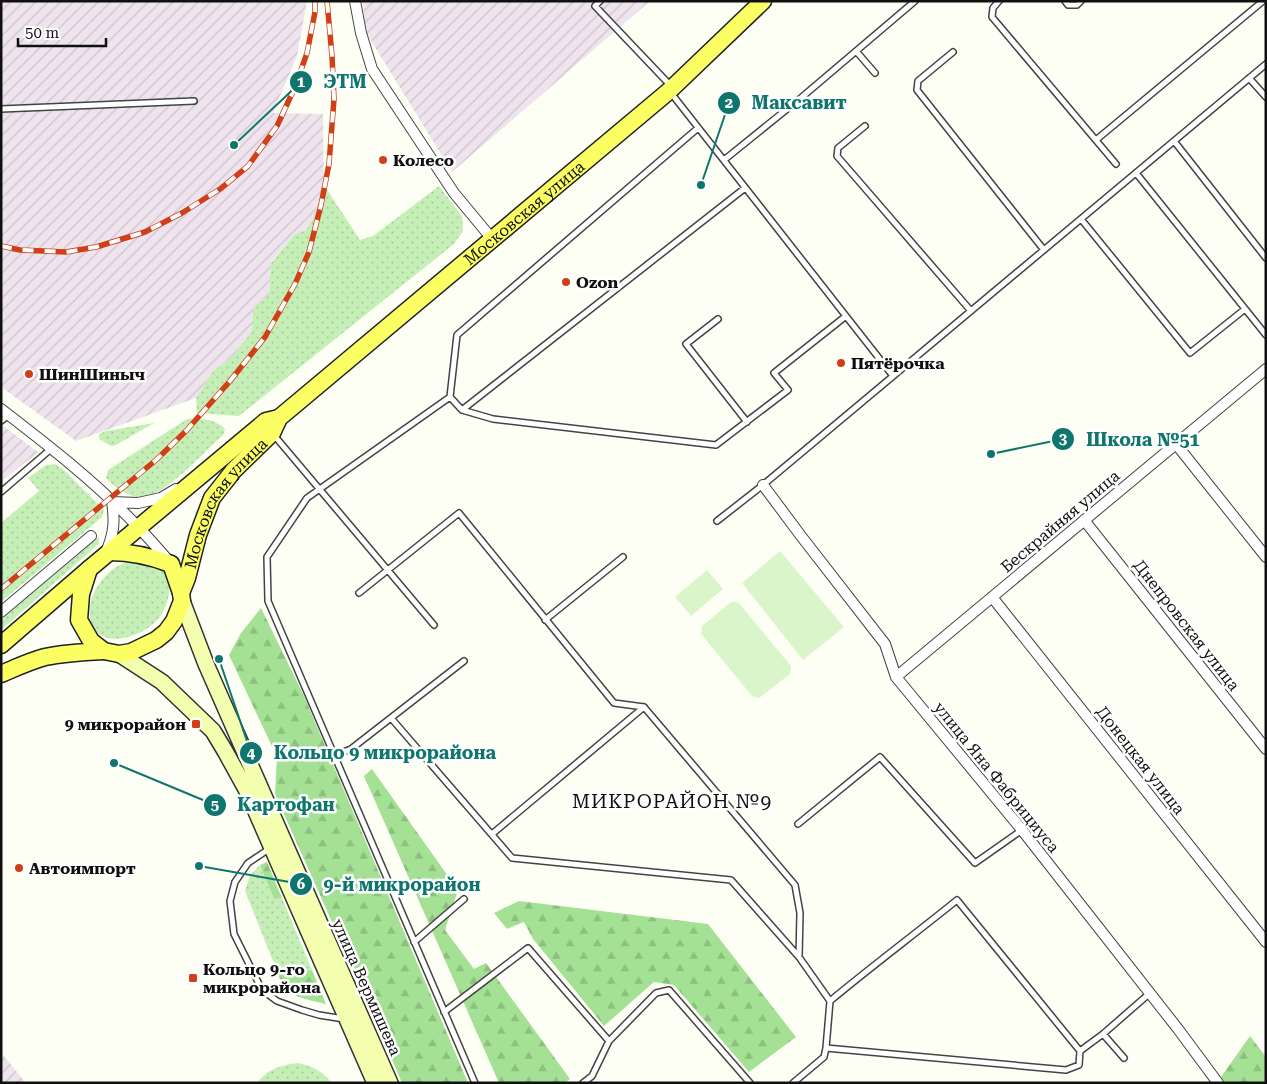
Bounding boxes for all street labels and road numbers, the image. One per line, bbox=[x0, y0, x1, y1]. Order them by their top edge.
street label: Московская улица bbox=[460, 157, 589, 269]
street label: Московская улица bbox=[181, 434, 271, 571]
street label: Бескрайняя улица bbox=[997, 466, 1124, 577]
street label: Днепровская улица bbox=[1130, 556, 1244, 695]
street label: улица Яна Фабрициуса bbox=[930, 698, 1064, 857]
street label: Донецкая улица bbox=[1092, 702, 1189, 819]
street label: улица Вермишева bbox=[328, 916, 405, 1059]

